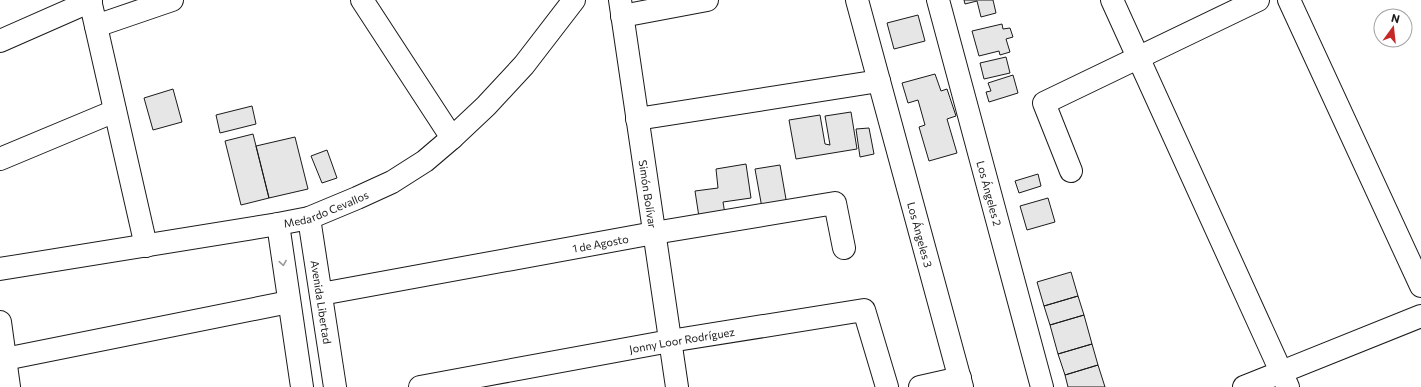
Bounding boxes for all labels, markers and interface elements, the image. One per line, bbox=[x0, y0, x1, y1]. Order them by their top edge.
north arrow bbox=[1373, 8, 1413, 48]
text: N bbox=[1390, 11, 1401, 25]
street label: Simón Bolívar bbox=[637, 159, 660, 230]
street label: Los Ángeles 2 bbox=[975, 159, 1005, 227]
street label: Medardo Cevallos bbox=[282, 187, 370, 229]
street label: Los Ángeles 3 bbox=[906, 200, 936, 269]
street label: 1 de Agosto bbox=[571, 231, 630, 254]
street label: Avenida Libertad bbox=[309, 259, 335, 345]
one-way arrow bbox=[278, 260, 287, 266]
street label: Jonny Loor Rodríguez bbox=[628, 324, 736, 356]

